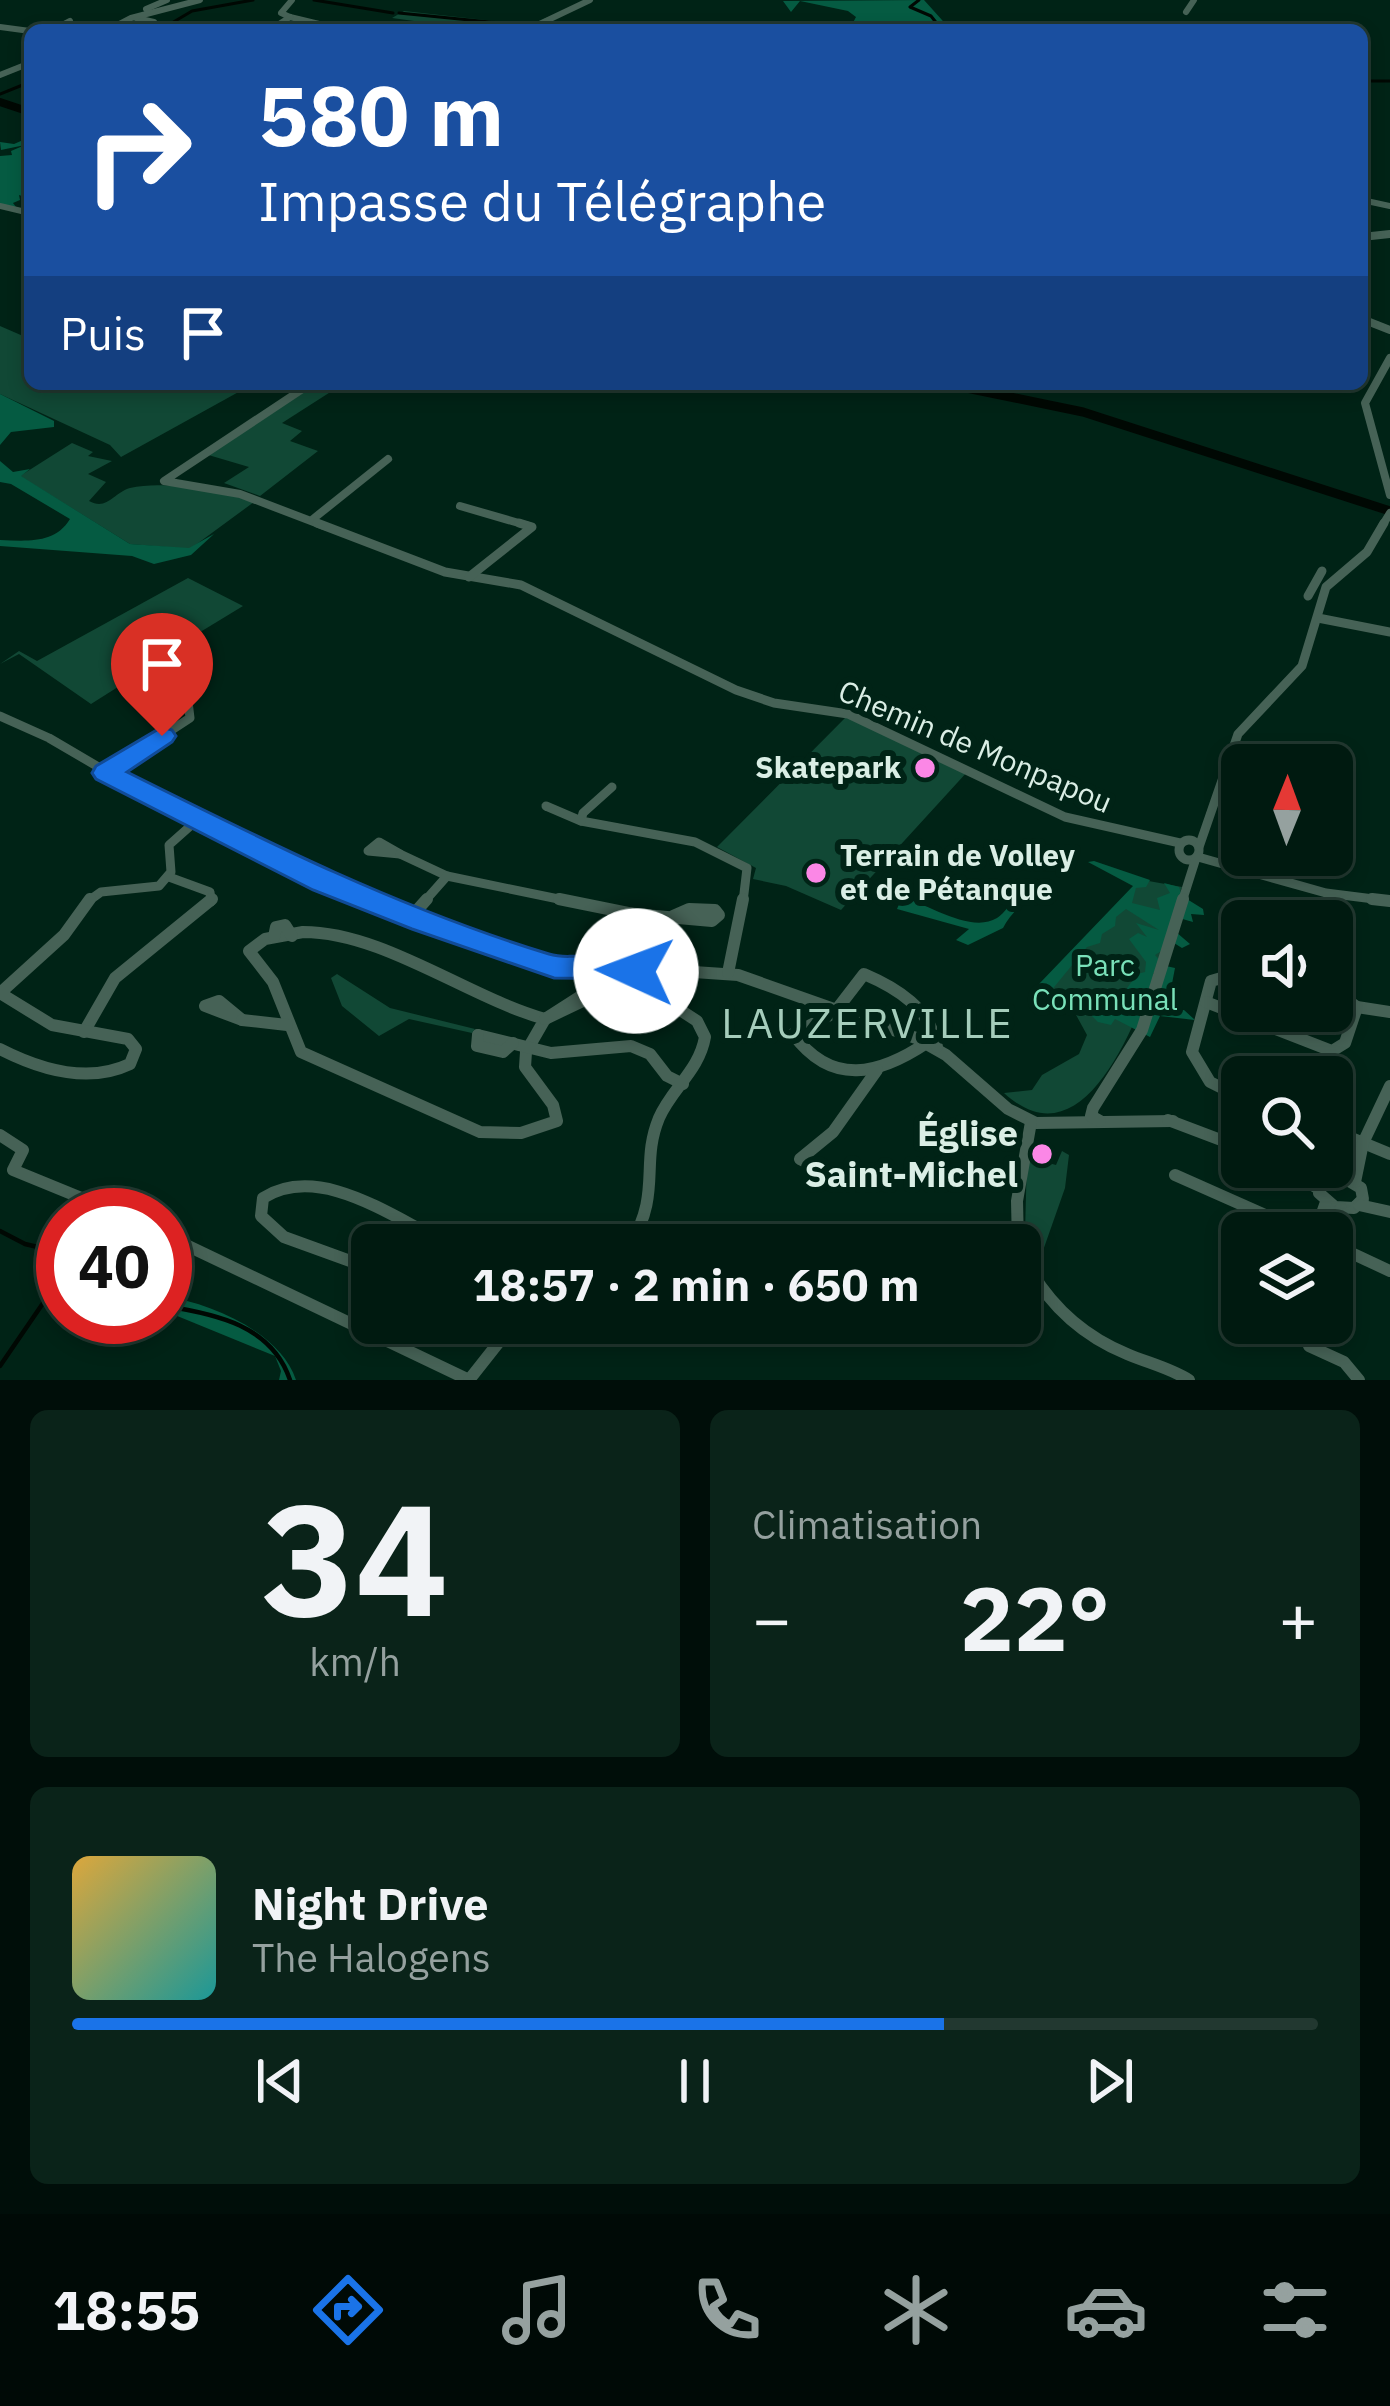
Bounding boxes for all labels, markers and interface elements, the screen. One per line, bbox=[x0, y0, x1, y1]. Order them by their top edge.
text: 580 m bbox=[258, 60, 504, 169]
icon: right bbox=[60, 72, 216, 228]
text: Impasse du Télégraphe bbox=[258, 166, 826, 236]
icon: arrive bbox=[170, 300, 236, 366]
text: Puis bbox=[60, 304, 146, 362]
pin bbox=[111, 613, 213, 736]
icon: arrive bbox=[129, 631, 195, 697]
street label: Chemin de Monpapou bbox=[833, 670, 1118, 821]
north arrow bbox=[1221, 744, 1353, 876]
map controls bbox=[1221, 744, 1353, 1344]
place label: Skatepark bbox=[755, 747, 902, 786]
marker: Skatepark bbox=[912, 755, 938, 781]
place label: Terrain de Volley et de Pétanque bbox=[840, 835, 1075, 908]
marker: Terrain de Volley et de Pétanque bbox=[803, 860, 829, 886]
button: sound bbox=[1221, 900, 1353, 1032]
position arrow bbox=[573, 908, 699, 1034]
park label: Parc Communal bbox=[1032, 945, 1178, 1018]
district label: LAUZERVILLE bbox=[721, 995, 1015, 1050]
button: search bbox=[1221, 1056, 1353, 1188]
place label: Église Saint-Michel bbox=[804, 1109, 1018, 1197]
marker: Église Saint-Michel bbox=[1029, 1141, 1055, 1167]
speed limit sign: 40 bbox=[36, 1188, 192, 1344]
button: layers bbox=[1221, 1212, 1353, 1344]
text: 18:57 · 2 min · 650 m bbox=[473, 1255, 919, 1313]
text: 34 bbox=[261, 1456, 449, 1659]
text: Climatisation bbox=[752, 1499, 982, 1550]
text: 22° bbox=[960, 1559, 1110, 1676]
text: − bbox=[752, 1575, 792, 1661]
text: + bbox=[1278, 1575, 1318, 1661]
text: km/h bbox=[309, 1636, 401, 1687]
text: Night Drive bbox=[252, 1874, 489, 1932]
text: The Halogens bbox=[252, 1932, 491, 1983]
icon: previous bbox=[247, 2048, 313, 2114]
icon: pause bbox=[662, 2048, 728, 2114]
icon: next bbox=[1077, 2048, 1143, 2114]
icon: directions bbox=[306, 2268, 390, 2352]
icon: music bbox=[495, 2268, 579, 2352]
icon: phone bbox=[685, 2268, 769, 2352]
icon: climate bbox=[874, 2268, 958, 2352]
icon: car bbox=[1064, 2268, 1148, 2352]
icon: filters bbox=[1253, 2268, 1337, 2352]
text: 18:55 bbox=[53, 2275, 200, 2345]

